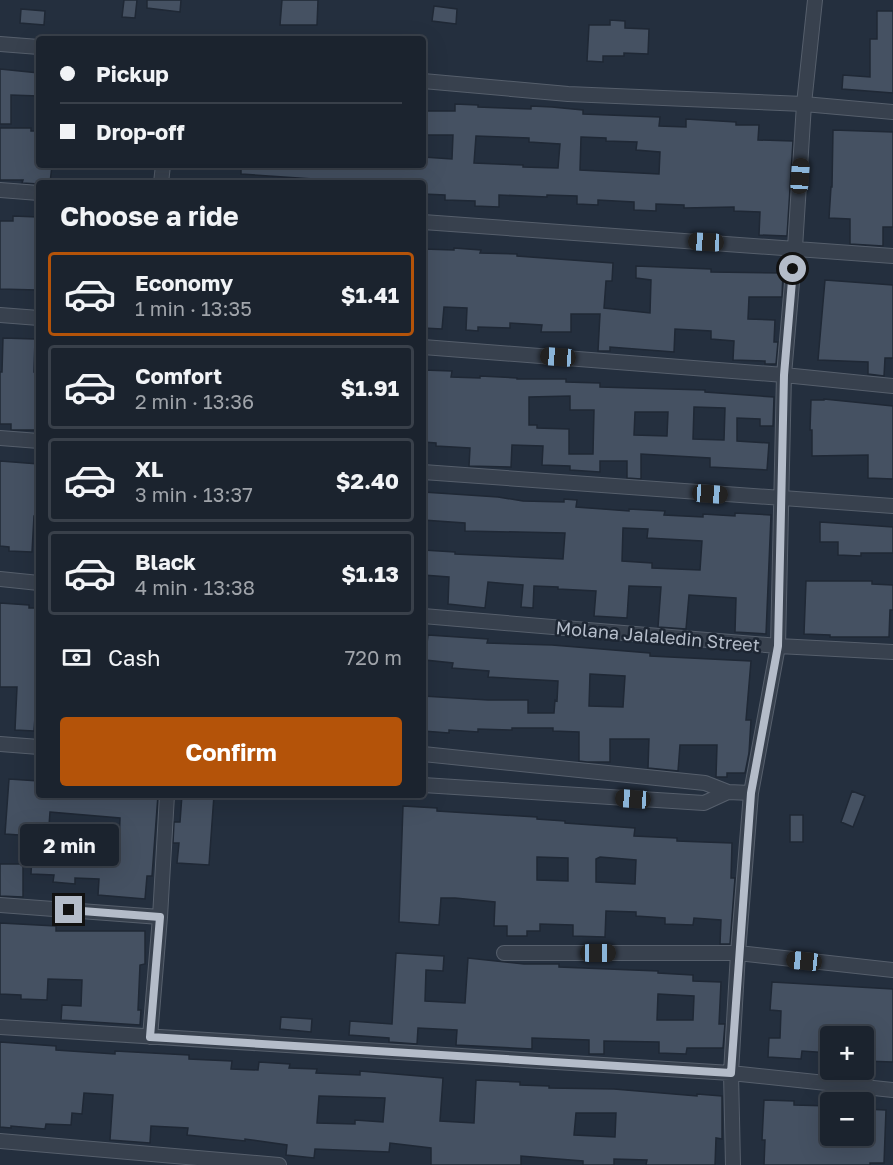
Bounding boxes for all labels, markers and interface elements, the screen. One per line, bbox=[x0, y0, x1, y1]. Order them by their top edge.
text: Pickup bbox=[96, 60, 169, 87]
text: Drop-off bbox=[96, 118, 185, 145]
car bbox=[790, 157, 810, 195]
text: Choose a ride bbox=[60, 200, 239, 232]
car bbox=[688, 232, 724, 252]
route start bbox=[779, 255, 806, 282]
icon: car bbox=[63, 267, 117, 321]
text: Economy bbox=[135, 269, 233, 296]
text: $1.41 bbox=[341, 281, 399, 308]
text: 1 min · 13:35 bbox=[135, 296, 252, 320]
car bbox=[539, 347, 577, 367]
icon: car bbox=[63, 360, 117, 414]
text: Comfort bbox=[135, 362, 222, 389]
text: $1.91 bbox=[341, 374, 399, 401]
text: 2 min · 13:36 bbox=[135, 389, 254, 413]
icon: car bbox=[63, 453, 117, 507]
text: XL bbox=[135, 455, 163, 482]
text: $2.40 bbox=[336, 467, 399, 494]
text: 3 min · 13:37 bbox=[135, 482, 253, 506]
car bbox=[691, 484, 729, 504]
icon: car bbox=[63, 546, 117, 600]
text: Black bbox=[135, 548, 196, 575]
text: $1.13 bbox=[341, 560, 399, 587]
text: 4 min · 13:38 bbox=[135, 575, 255, 599]
street label: Molana Jalaledin Street bbox=[555, 616, 761, 656]
icon: cash bbox=[60, 641, 93, 674]
text: Cash bbox=[108, 644, 161, 671]
text: 720 m bbox=[345, 645, 402, 669]
button: Confirm bbox=[60, 717, 402, 786]
car bbox=[614, 789, 652, 809]
callout: 2 min bbox=[20, 823, 118, 865]
text: 2 min bbox=[43, 833, 96, 857]
route end bbox=[55, 896, 82, 923]
car bbox=[580, 944, 616, 962]
car bbox=[785, 950, 823, 972]
map controls bbox=[820, 1026, 874, 1146]
button: + bbox=[820, 1026, 874, 1080]
button: − bbox=[820, 1092, 874, 1146]

